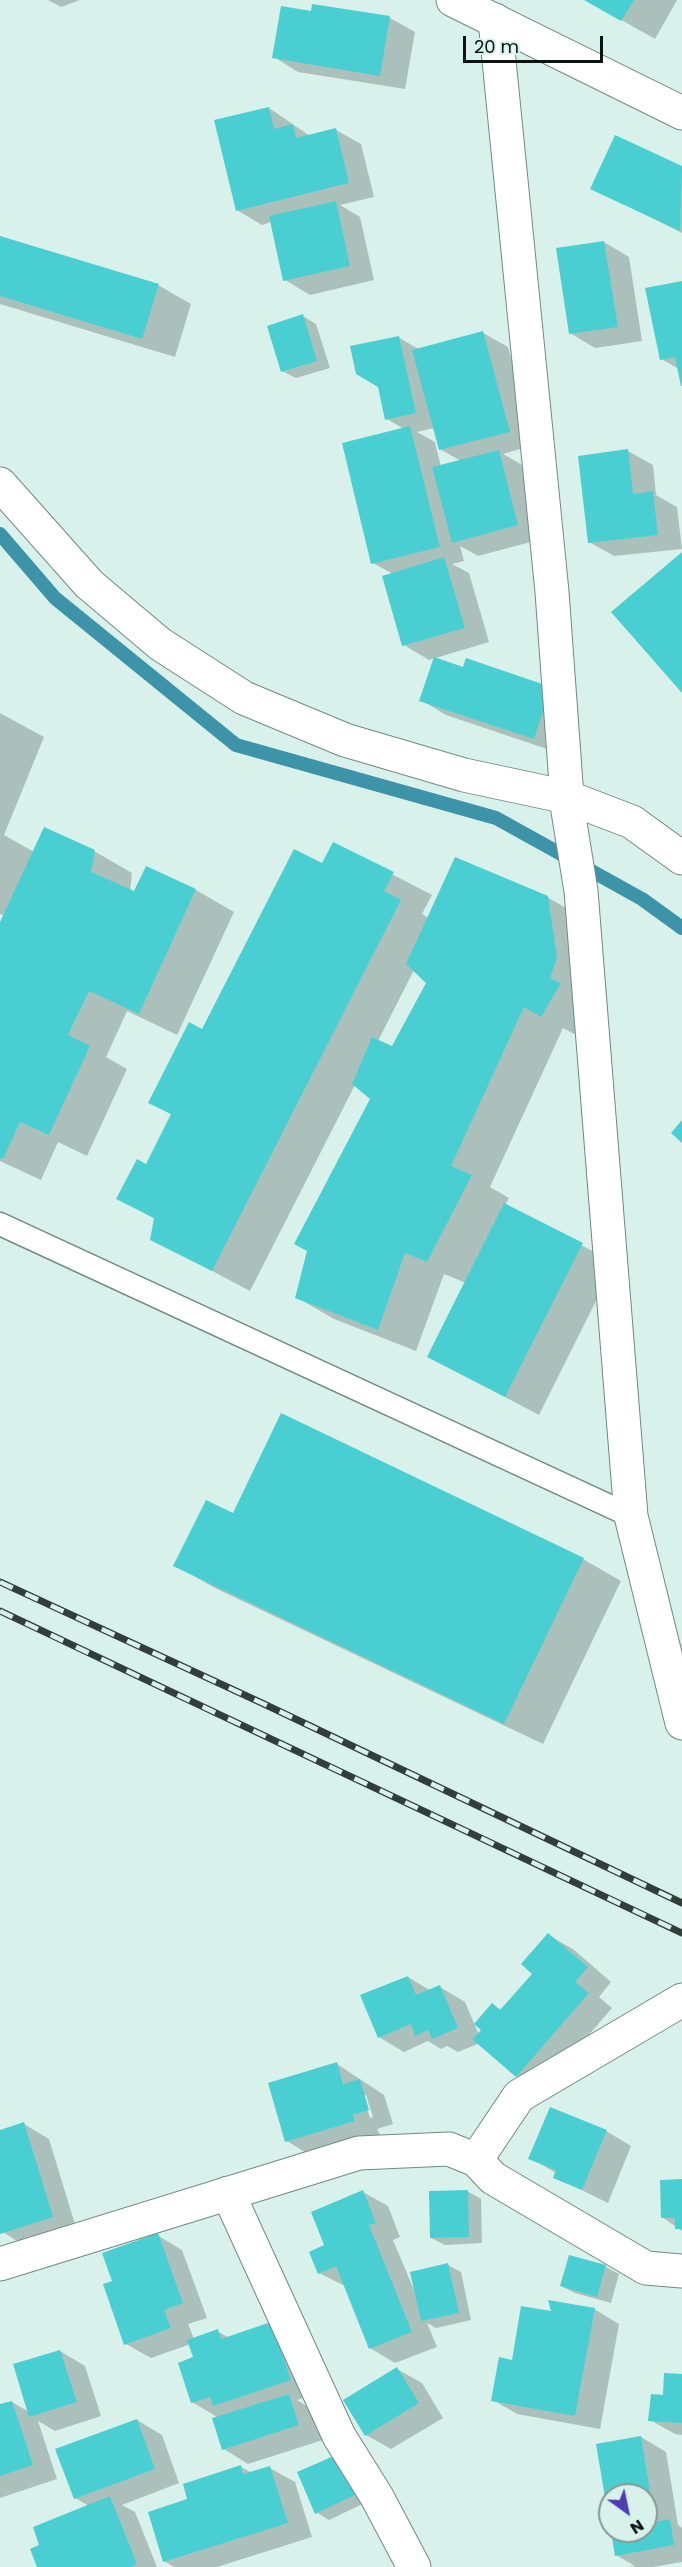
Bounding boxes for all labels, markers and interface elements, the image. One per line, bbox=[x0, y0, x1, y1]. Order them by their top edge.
scale bar bbox=[466, 24, 606, 62]
text: 20 m bbox=[474, 34, 519, 59]
north arrow bbox=[598, 2483, 658, 2543]
text: N bbox=[626, 2514, 648, 2540]

